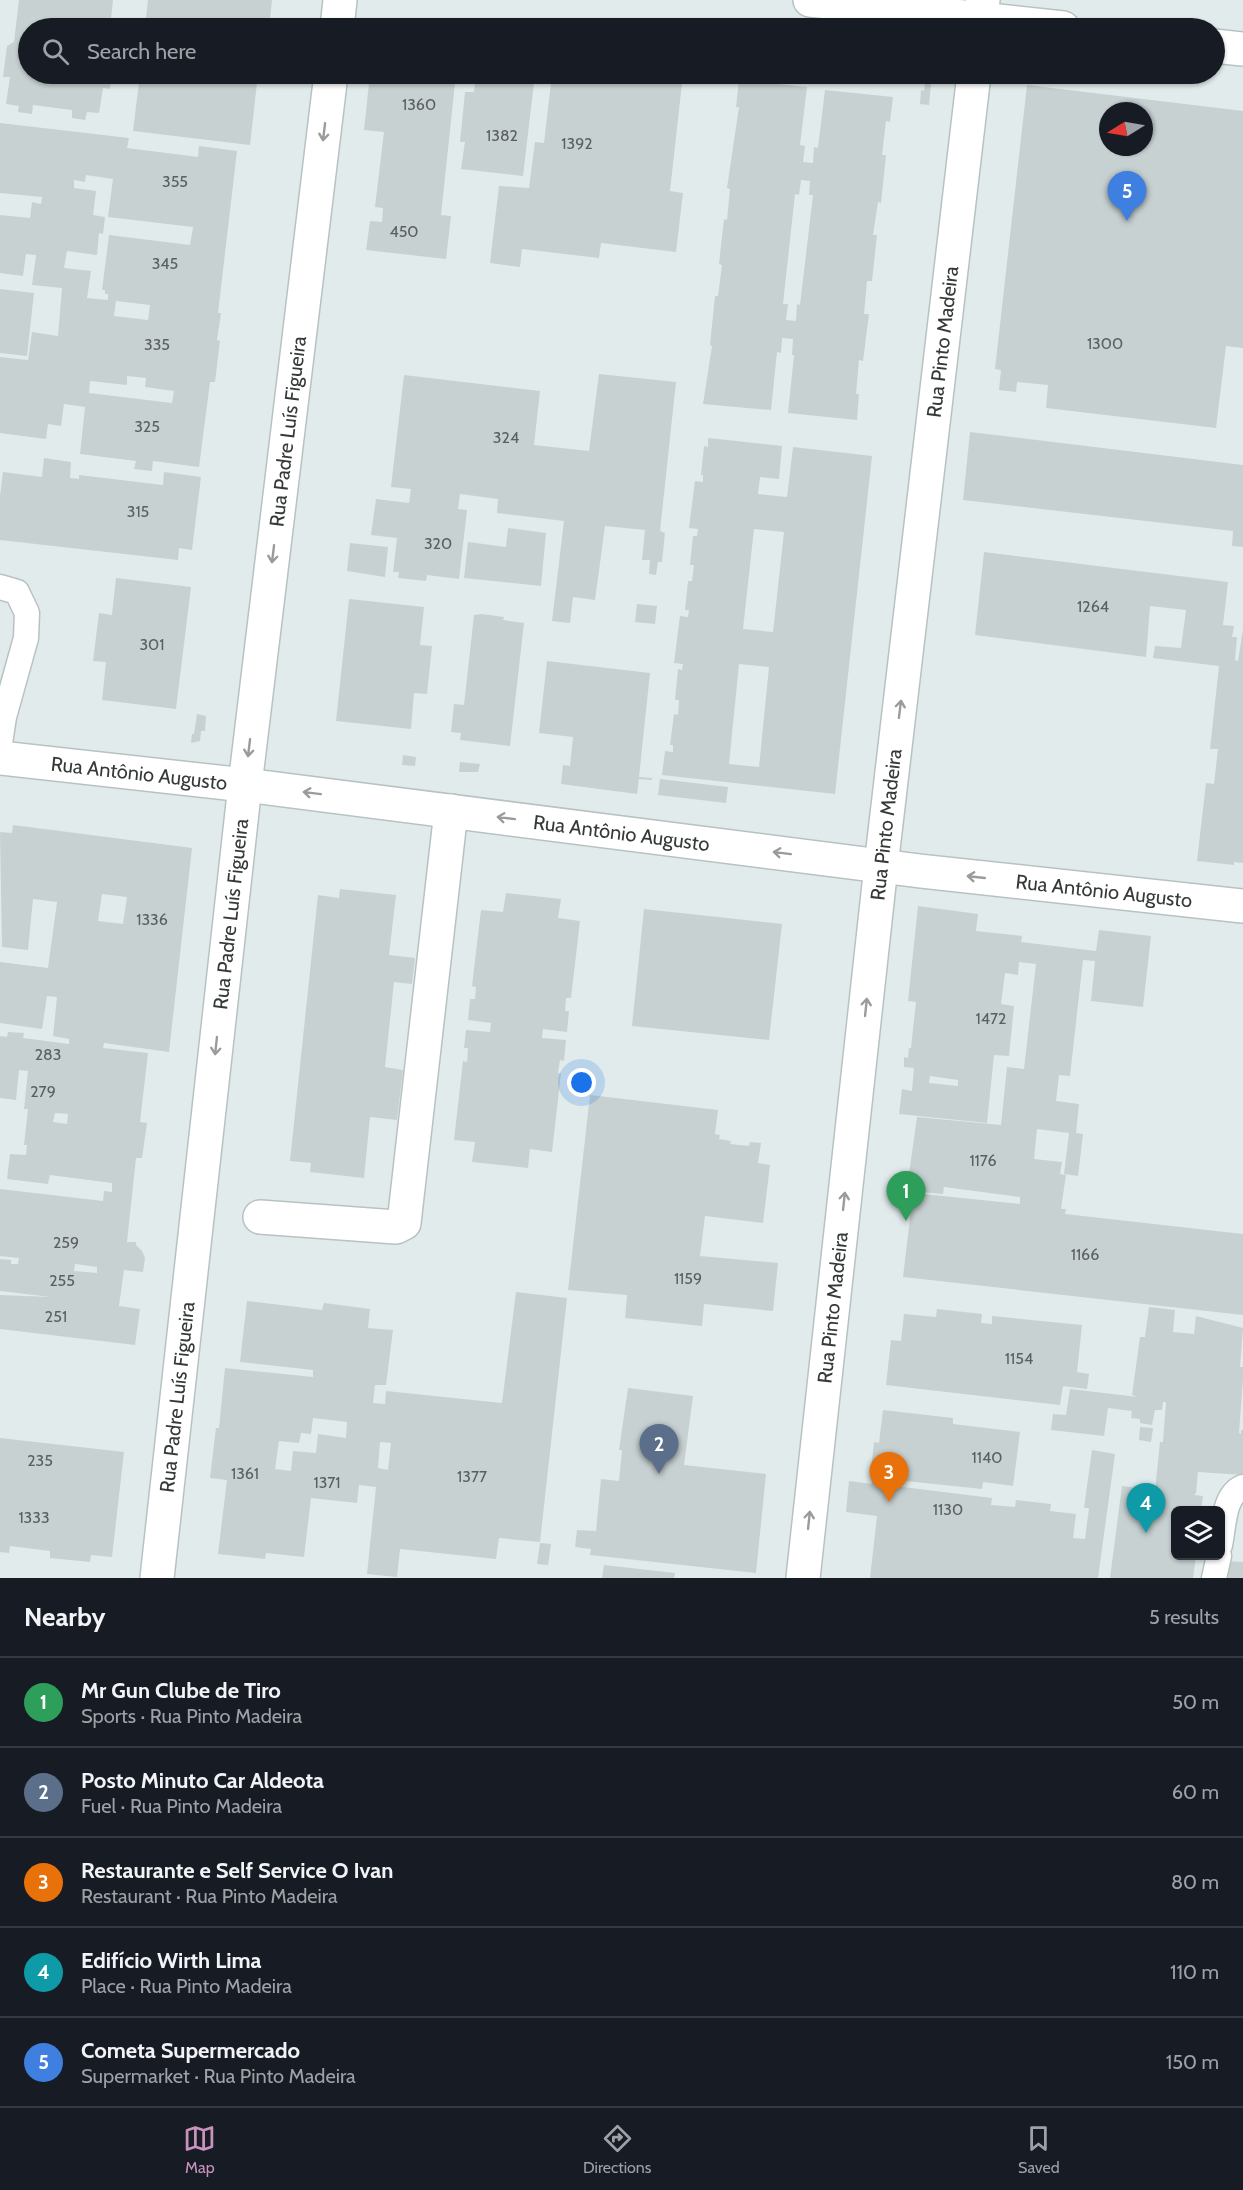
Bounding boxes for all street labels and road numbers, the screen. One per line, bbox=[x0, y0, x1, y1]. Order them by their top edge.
street label: Rua Pinto Madeira bbox=[922, 264, 963, 419]
street label: Rua Padre Luís Figueira bbox=[264, 334, 311, 528]
street label: Rua Pinto Madeira bbox=[865, 747, 907, 902]
street label: Rua Antônio Augusto bbox=[50, 752, 229, 795]
street label: Rua Antônio Augusto bbox=[532, 810, 711, 856]
street label: Rua Padre Luís Figueira bbox=[208, 817, 253, 1011]
street label: Rua Antônio Augusto bbox=[1015, 869, 1193, 912]
street label: Rua Pinto Madeira bbox=[812, 1230, 853, 1385]
street label: Rua Padre Luís Figueira bbox=[155, 1300, 200, 1494]

